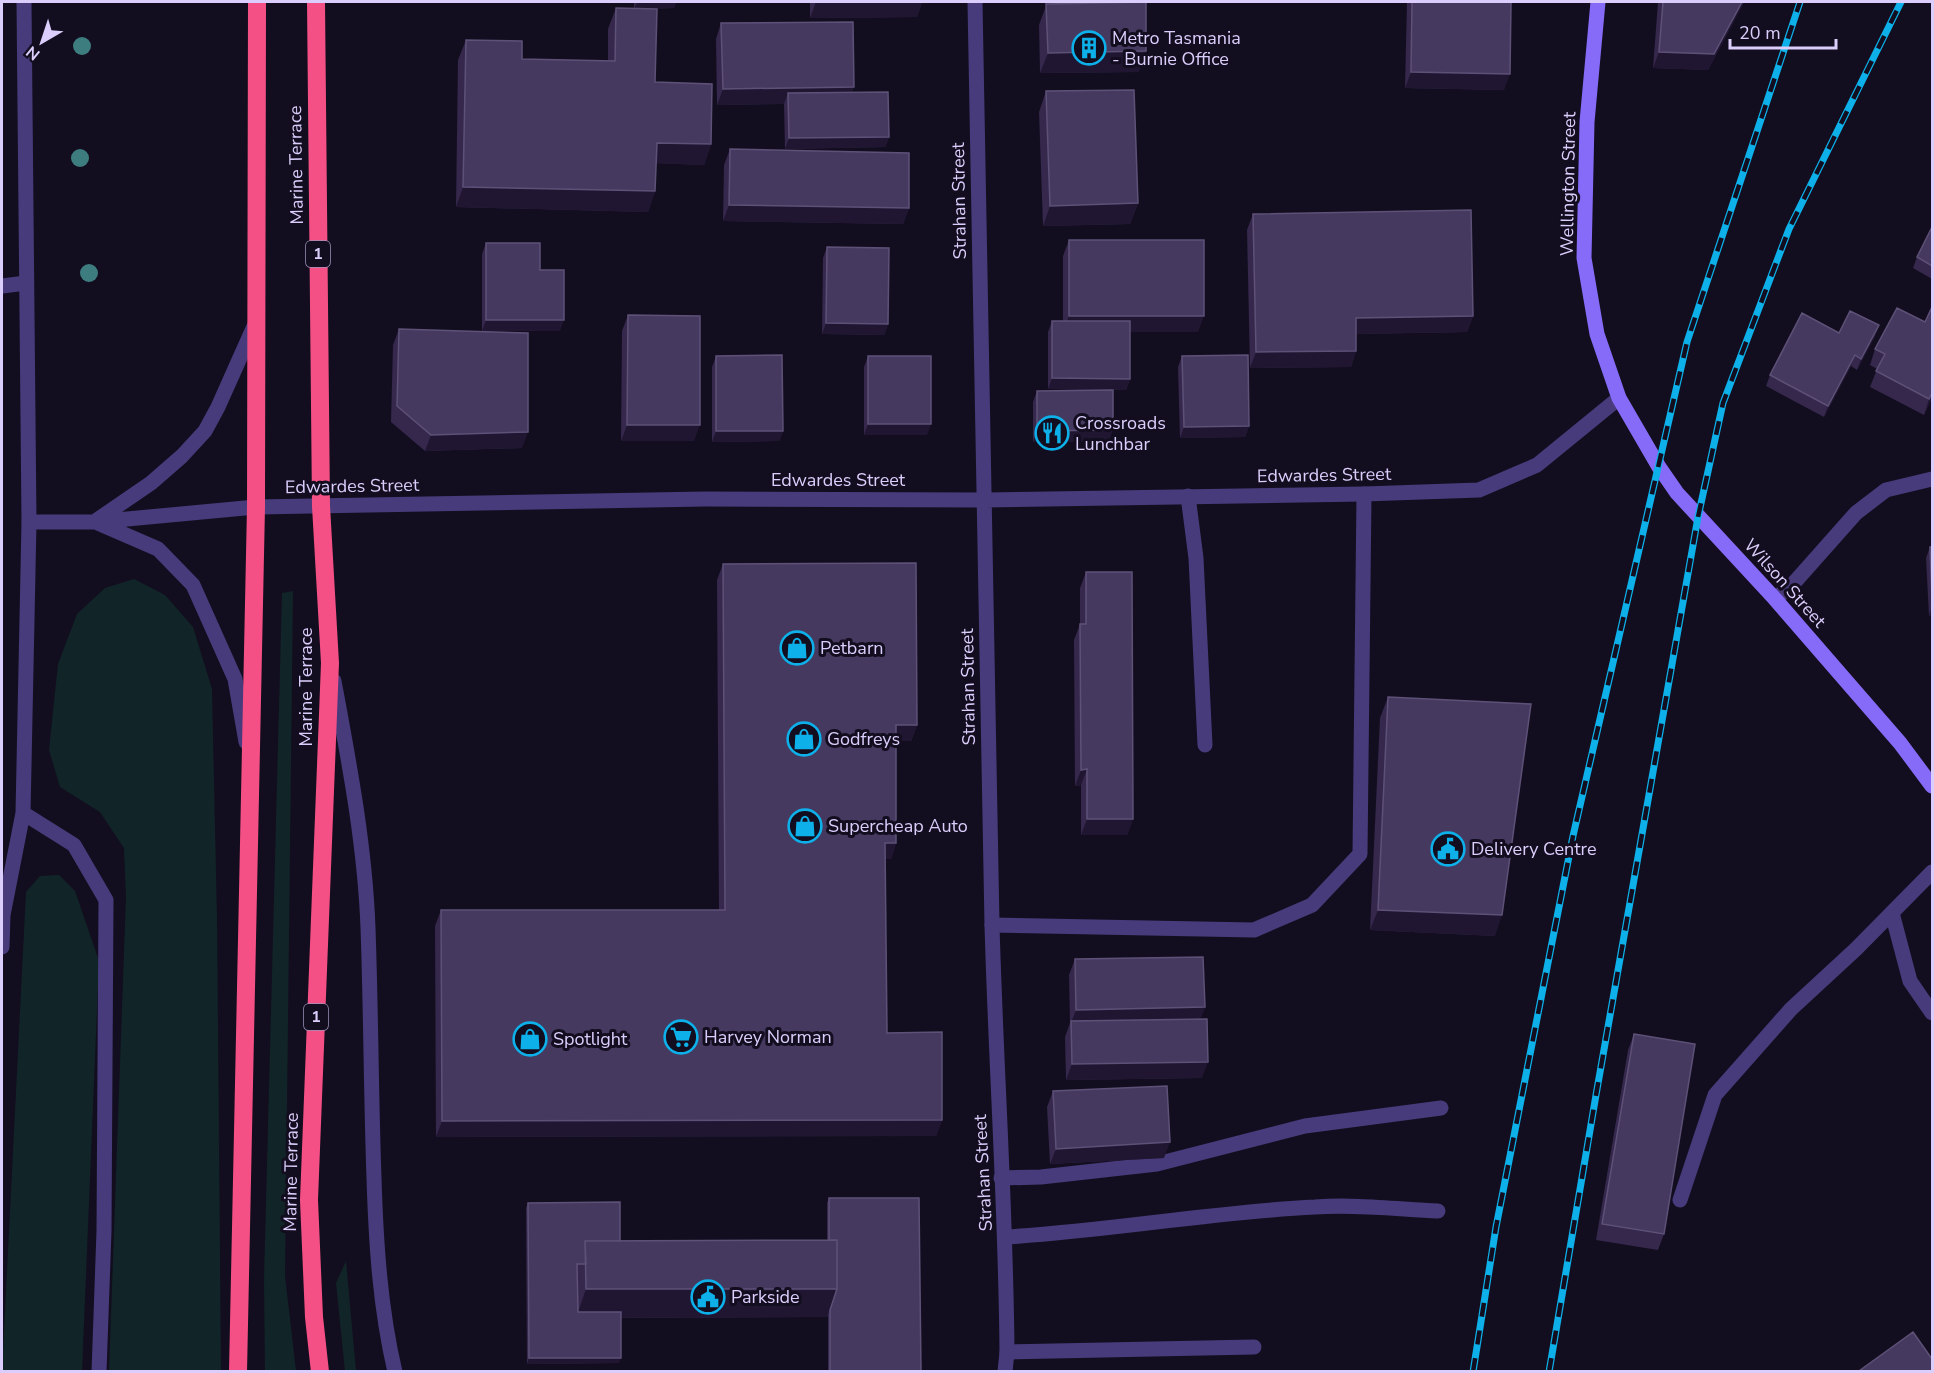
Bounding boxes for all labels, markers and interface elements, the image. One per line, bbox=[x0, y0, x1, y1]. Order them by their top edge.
north arrow bbox=[12, 12, 72, 72]
scale bar bbox=[1730, 12, 1836, 50]
text: 20 m bbox=[1739, 21, 1781, 45]
place label: Metro Tasmania - Burnie Office bbox=[1112, 26, 1241, 71]
building icon: Metro Tasmania - Burnie Office bbox=[1071, 30, 1107, 66]
text: N bbox=[22, 41, 45, 65]
street label: Marine Terrace bbox=[283, 105, 309, 225]
street label: Wellington Street bbox=[1555, 111, 1581, 256]
street label: Strahan Street bbox=[946, 142, 972, 260]
road number: 1 bbox=[306, 241, 330, 267]
place label: Crossroads Lunchbar bbox=[1075, 411, 1166, 456]
restaurant icon: Crossroads Lunchbar bbox=[1034, 415, 1070, 451]
street label: Edwardes Street bbox=[1257, 462, 1392, 488]
street label: Edwardes Street bbox=[771, 468, 906, 492]
street label: Edwardes Street bbox=[285, 473, 420, 499]
street label: Wilson Street bbox=[1739, 533, 1832, 633]
street label: Marine Terrace bbox=[294, 627, 318, 747]
street label: Strahan Street bbox=[955, 628, 981, 746]
shop icon: Petbarn bbox=[779, 630, 815, 666]
place label: Petbarn bbox=[820, 636, 884, 660]
shop icon: Godfreys bbox=[786, 721, 822, 757]
place label: Godfreys bbox=[827, 727, 900, 751]
shop icon: Supercheap Auto bbox=[787, 808, 823, 844]
place label: Supercheap Auto bbox=[828, 814, 968, 838]
public building icon: Delivery Centre bbox=[1430, 831, 1466, 867]
place label: Delivery Centre bbox=[1471, 837, 1597, 861]
road number: 1 bbox=[304, 1004, 328, 1030]
supermarket icon: Harvey Norman bbox=[663, 1019, 699, 1055]
shop icon: Spotlight bbox=[512, 1021, 548, 1057]
place label: Harvey Norman bbox=[704, 1025, 832, 1049]
place label: Spotlight bbox=[553, 1027, 628, 1051]
street label: Marine Terrace bbox=[278, 1112, 304, 1232]
street label: Strahan Street bbox=[968, 1113, 998, 1232]
public building icon: Parkside bbox=[690, 1279, 726, 1315]
place label: Parkside bbox=[731, 1285, 800, 1309]

